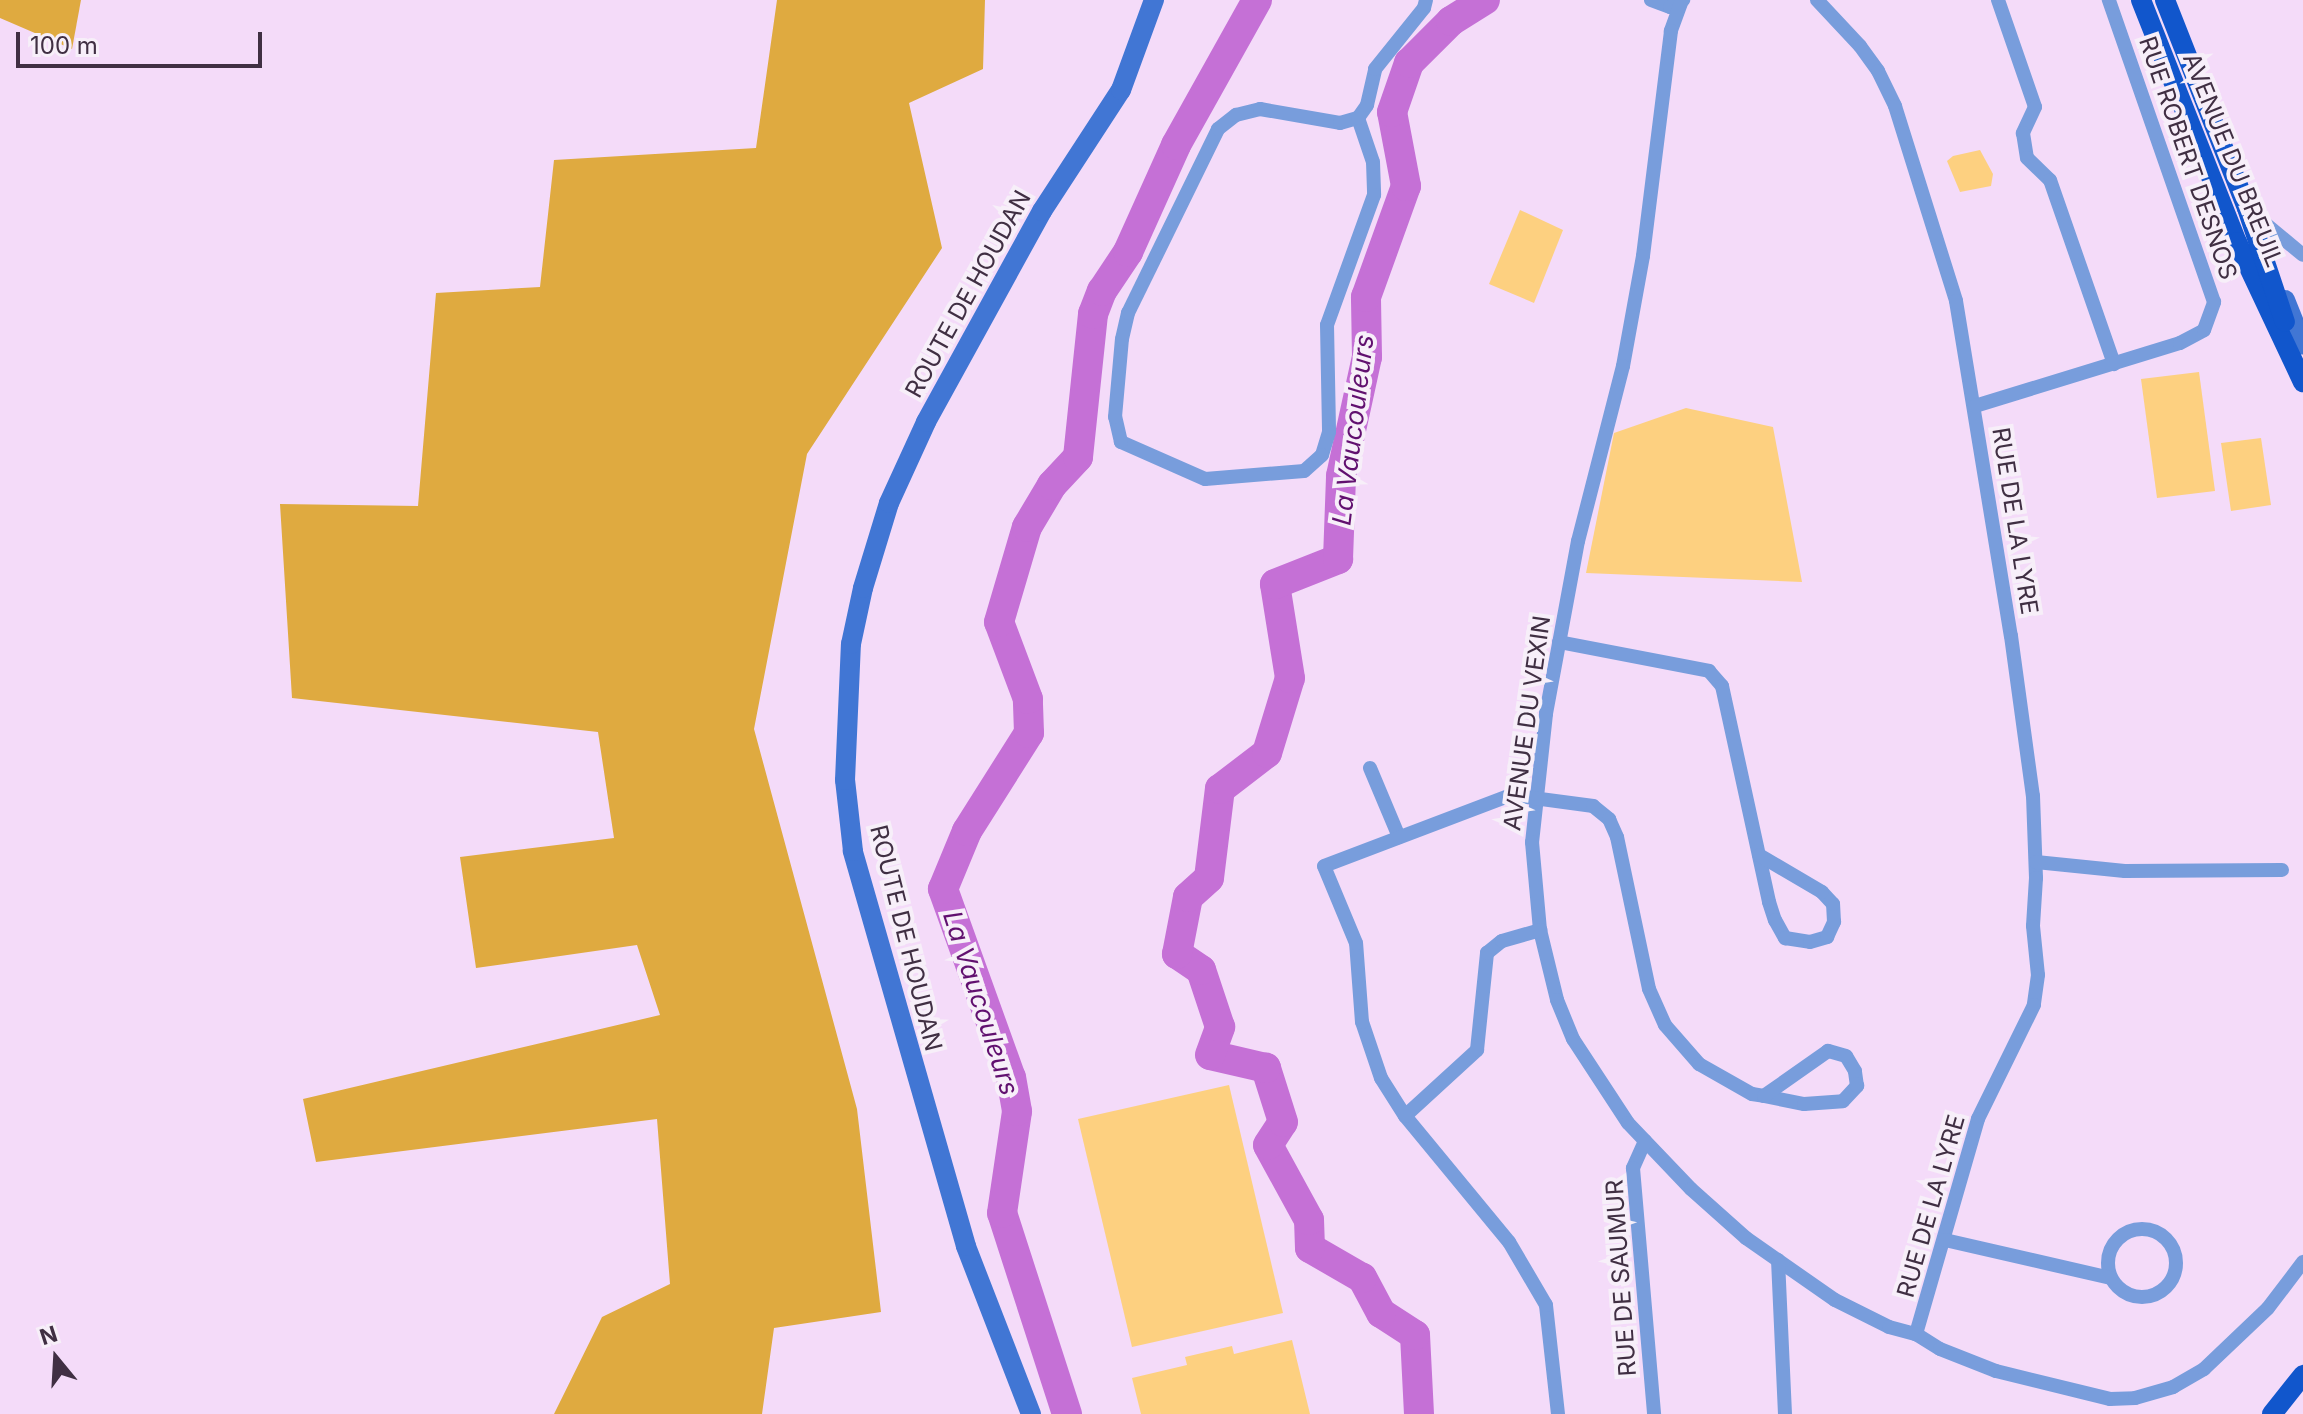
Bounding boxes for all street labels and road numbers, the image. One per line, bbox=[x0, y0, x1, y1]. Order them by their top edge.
street label: RUE ROBERT DESNOS bbox=[2133, 33, 2243, 283]
street label: AVENUE DU BREUIL bbox=[2177, 49, 2289, 271]
street label: ROUTE DE HOUDAN bbox=[899, 186, 1037, 402]
street label: RUE DE LA LYRE bbox=[1986, 426, 2044, 616]
street label: AVENUE DU VEXIN bbox=[1498, 614, 1556, 832]
street label: ROUTE DE HOUDAN bbox=[864, 822, 948, 1054]
street label: RUE DE LA LYRE bbox=[1891, 1111, 1971, 1301]
street label: RUE DE SAUMUR bbox=[1600, 1179, 1642, 1377]

